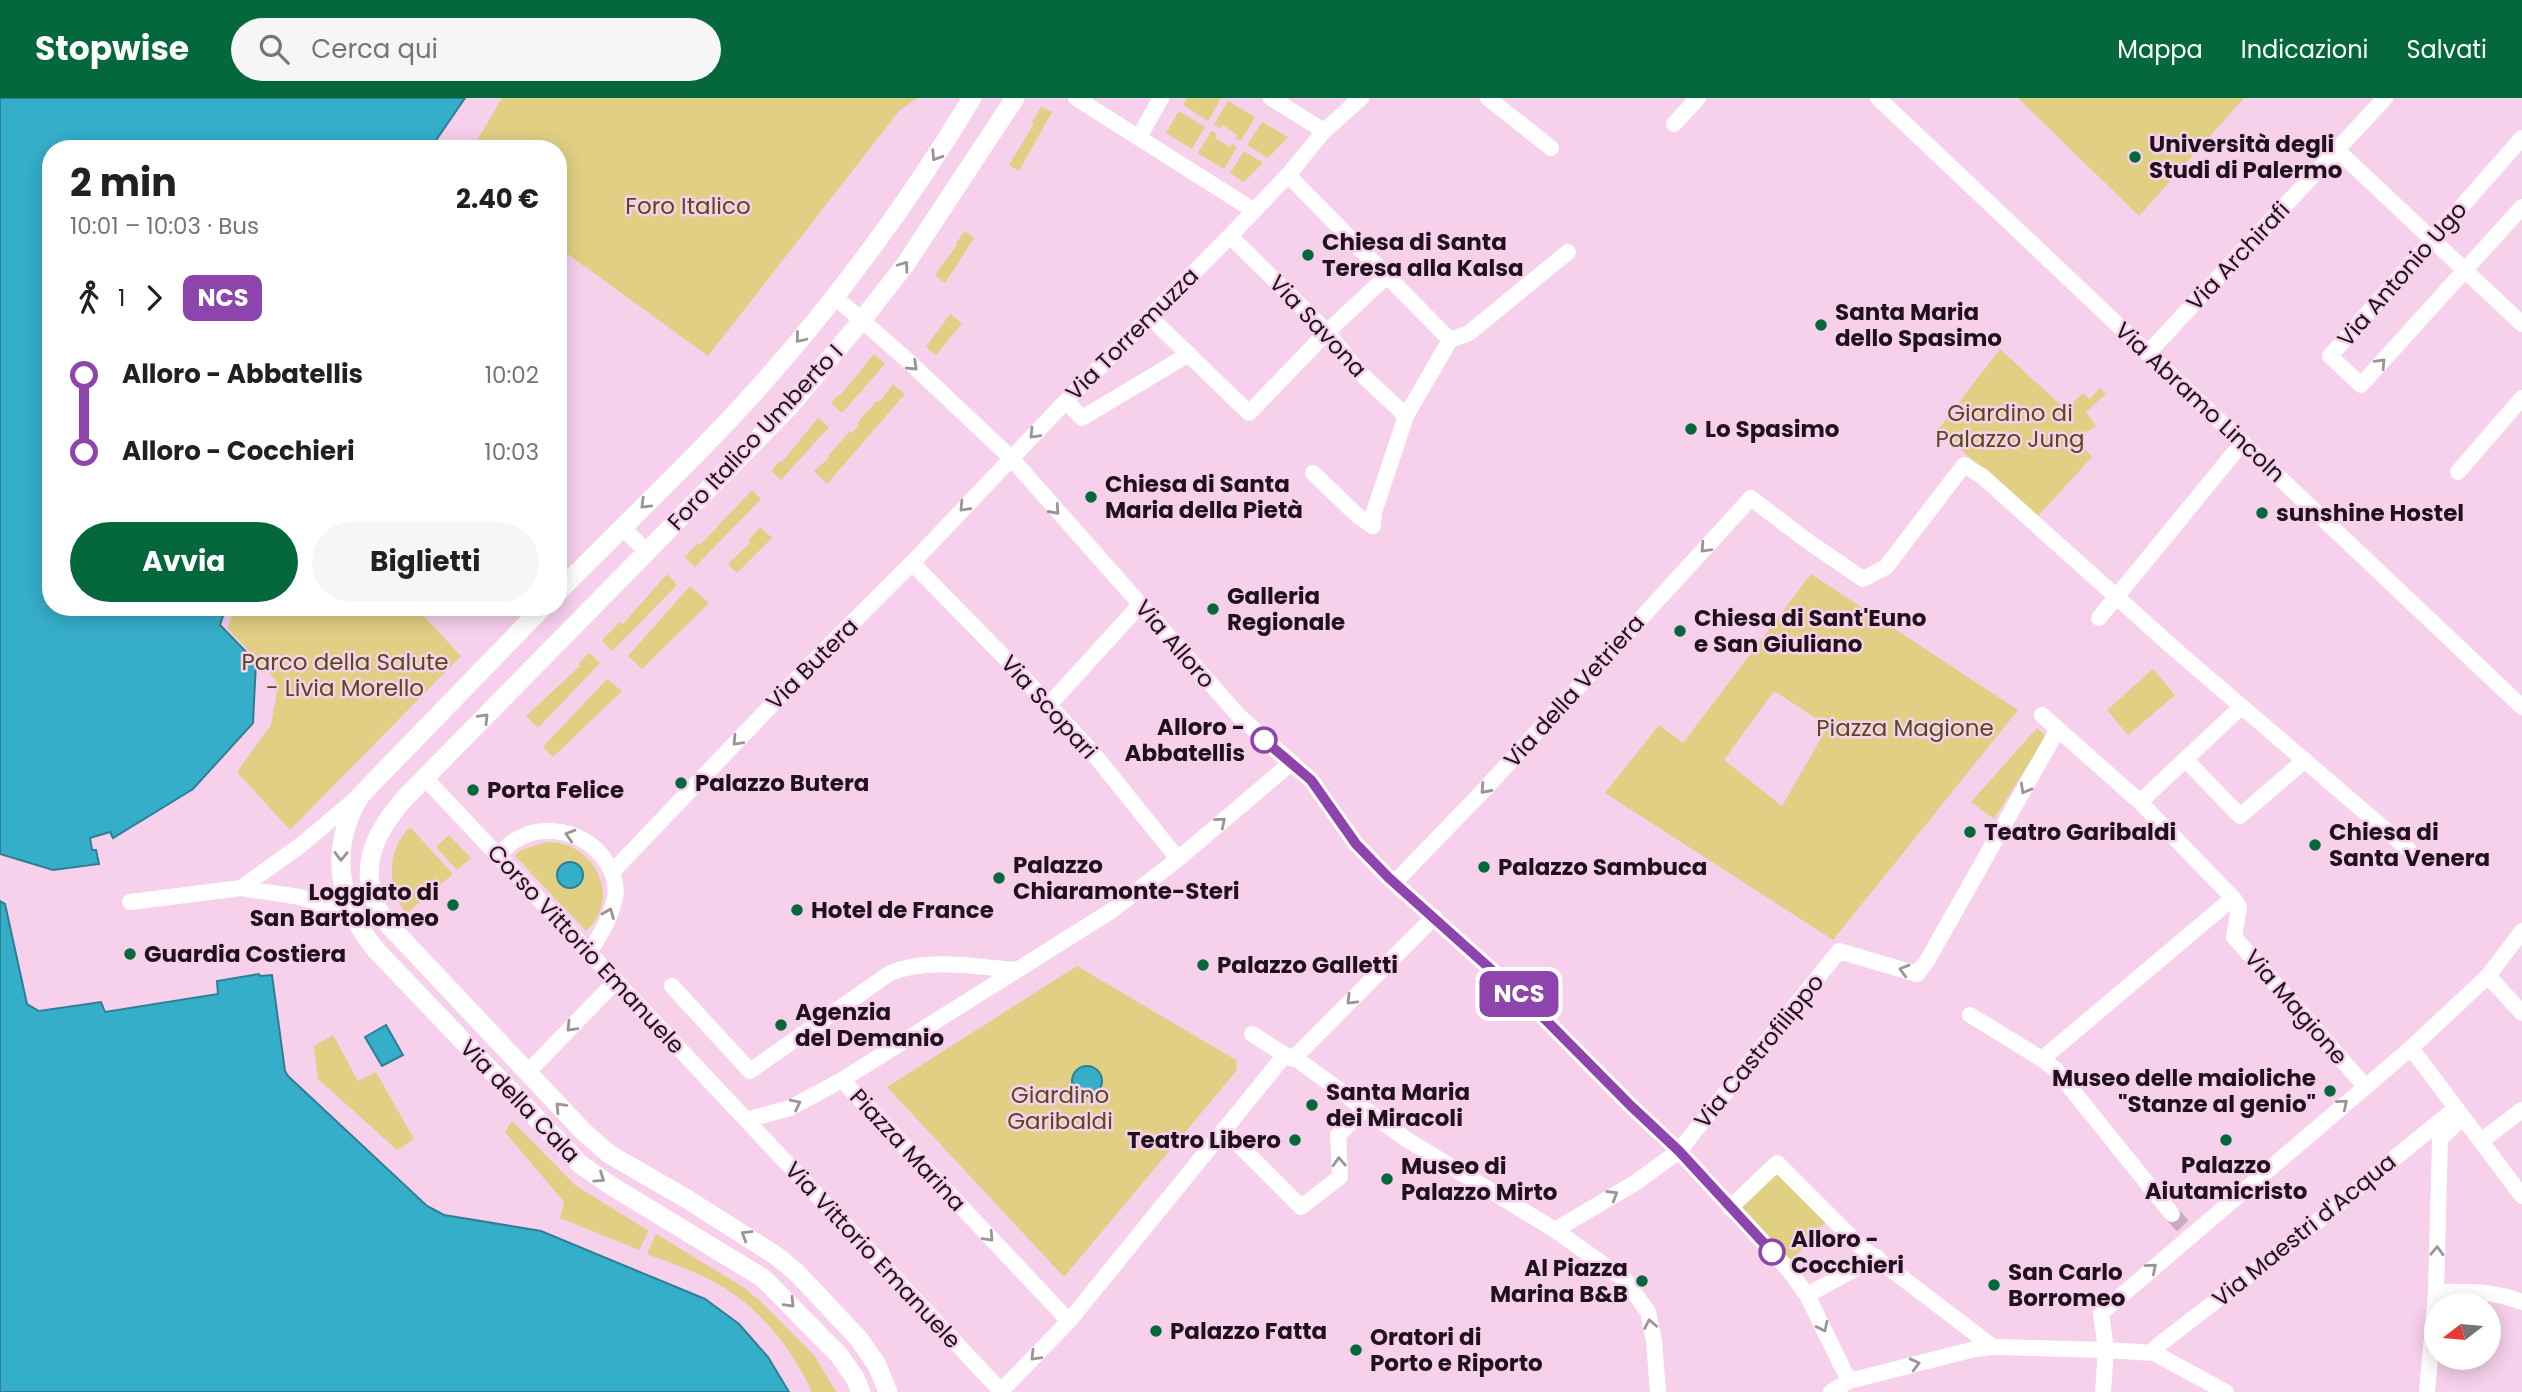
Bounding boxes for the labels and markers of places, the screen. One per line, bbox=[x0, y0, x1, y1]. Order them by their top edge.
place label: Università degli Studi di Palermo bbox=[2149, 128, 2342, 186]
marker: Università degli Studi di Palermo bbox=[2127, 149, 2143, 165]
place label: Chiesa di Santa Teresa alla Kalsa bbox=[1322, 226, 1524, 284]
marker: Chiesa di Santa Teresa alla Kalsa bbox=[1300, 247, 1316, 263]
place label: Santa Maria dello Spasimo bbox=[1835, 296, 2002, 354]
marker: Santa Maria dello Spasimo bbox=[1813, 317, 1829, 333]
place label: Lo Spasimo bbox=[1705, 413, 1840, 445]
marker: Lo Spasimo bbox=[1683, 421, 1699, 437]
place label: Chiesa di Santa Maria della Pietà bbox=[1105, 468, 1303, 526]
marker: Chiesa di Santa Maria della Pietà bbox=[1083, 489, 1099, 505]
place label: sunshine Hostel bbox=[2276, 497, 2464, 529]
marker: sunshine Hostel bbox=[2254, 505, 2270, 521]
place label: Galleria Regionale bbox=[1227, 580, 1345, 638]
marker: Galleria Regionale bbox=[1205, 601, 1221, 617]
place label: Chiesa di Sant'Euno e San Giuliano bbox=[1694, 602, 1926, 660]
marker: Chiesa di Sant'Euno e San Giuliano bbox=[1672, 623, 1688, 639]
place label: Alloro - Abbatellis bbox=[1125, 711, 1245, 769]
marker: Alloro - Abbatellis bbox=[1251, 727, 1277, 753]
place label: Palazzo Butera bbox=[695, 767, 869, 799]
place label: Porta Felice bbox=[487, 774, 624, 806]
marker: Palazzo Butera bbox=[673, 775, 689, 791]
marker: Porta Felice bbox=[465, 782, 481, 798]
place label: Teatro Garibaldi bbox=[1984, 816, 2176, 848]
place label: Chiesa di Santa Venera bbox=[2329, 816, 2490, 874]
marker: Teatro Garibaldi bbox=[1962, 824, 1978, 840]
marker: Chiesa di Santa Venera bbox=[2307, 837, 2323, 853]
place label: Palazzo Chiaramonte-Steri bbox=[1013, 849, 1240, 907]
place label: Palazzo Sambuca bbox=[1498, 851, 1707, 883]
marker: Palazzo Sambuca bbox=[1476, 859, 1492, 875]
marker: Palazzo Chiaramonte-Steri bbox=[991, 870, 1007, 886]
place label: Loggiato di San Bartolomeo bbox=[250, 876, 439, 934]
place label: Hotel de France bbox=[811, 894, 994, 926]
marker: Loggiato di San Bartolomeo bbox=[445, 897, 461, 913]
marker: Hotel de France bbox=[789, 902, 805, 918]
place label: Guardia Costiera bbox=[144, 938, 346, 970]
marker: Guardia Costiera bbox=[122, 946, 138, 962]
place label: Palazzo Galletti bbox=[1217, 949, 1398, 981]
marker: Palazzo Galletti bbox=[1195, 957, 1211, 973]
place label: Agenzia del Demanio bbox=[795, 996, 944, 1054]
marker: Agenzia del Demanio bbox=[773, 1017, 789, 1033]
place label: Museo delle maioliche "Stanze al genio" bbox=[2052, 1062, 2316, 1120]
place label: Santa Maria dei Miracoli bbox=[1326, 1076, 1470, 1134]
marker: Museo delle maioliche "Stanze al genio" bbox=[2322, 1083, 2338, 1099]
marker: Santa Maria dei Miracoli bbox=[1304, 1097, 1320, 1113]
place label: Teatro Libero bbox=[1127, 1124, 1281, 1156]
marker: Teatro Libero bbox=[1287, 1132, 1303, 1148]
marker: Palazzo Aiutamicristo bbox=[2218, 1132, 2234, 1148]
place label: Palazzo Aiutamicristo bbox=[2145, 1149, 2307, 1207]
place label: Museo di Palazzo Mirto bbox=[1401, 1150, 1557, 1208]
marker: Museo di Palazzo Mirto bbox=[1379, 1171, 1395, 1187]
place label: Alloro - Cocchieri bbox=[1791, 1223, 1904, 1281]
marker: Alloro - Cocchieri bbox=[1759, 1239, 1785, 1265]
place label: Al Piazza Marina B&B bbox=[1490, 1252, 1628, 1310]
place label: San Carlo Borromeo bbox=[2008, 1256, 2125, 1314]
marker: Al Piazza Marina B&B bbox=[1634, 1273, 1650, 1289]
marker: San Carlo Borromeo bbox=[1986, 1277, 2002, 1293]
place label: Palazzo Fatta bbox=[1170, 1315, 1327, 1347]
place label: Oratori di Porto e Riporto bbox=[1370, 1321, 1543, 1379]
marker: Palazzo Fatta bbox=[1148, 1323, 1164, 1339]
marker: Oratori di Porto e Riporto bbox=[1348, 1342, 1364, 1358]

